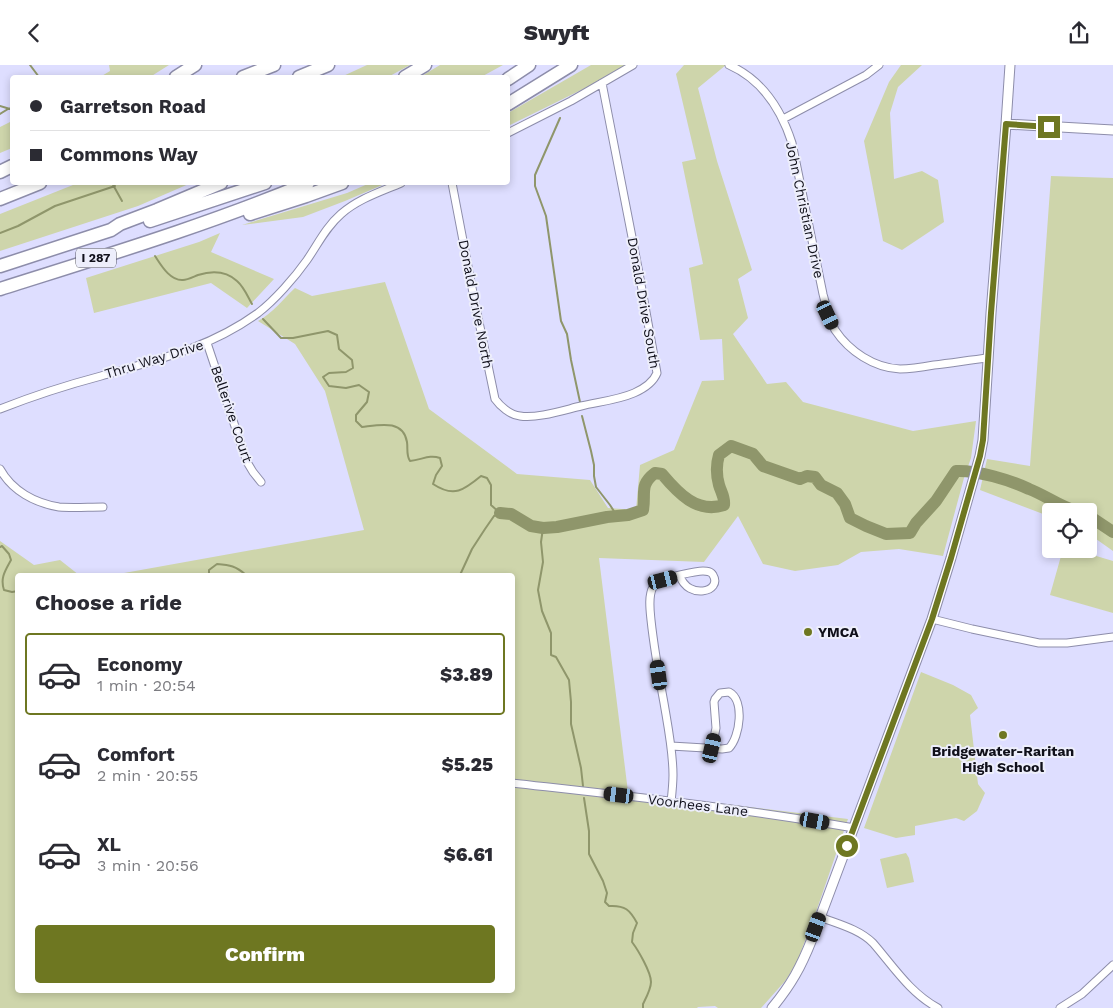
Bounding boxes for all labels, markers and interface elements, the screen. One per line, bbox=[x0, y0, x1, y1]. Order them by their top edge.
icon: back bbox=[20, 19, 48, 47]
icon: share bbox=[1065, 19, 1093, 47]
text: Swyft bbox=[524, 20, 589, 45]
text: Garretson Road bbox=[60, 95, 206, 118]
route end bbox=[1038, 116, 1060, 138]
street label: John Christian Drive bbox=[783, 140, 827, 280]
text: Commons Way bbox=[60, 143, 198, 166]
street label: Donald Drive South bbox=[625, 236, 663, 370]
street label: Donald Drive North bbox=[456, 238, 496, 370]
road number: I 287 bbox=[76, 249, 116, 267]
car bbox=[814, 298, 841, 332]
street label: Thru Way Drive bbox=[103, 336, 205, 382]
street label: Bellerive Court bbox=[208, 364, 256, 465]
map controls bbox=[1042, 503, 1097, 558]
button: locate bbox=[1042, 503, 1097, 558]
car bbox=[646, 569, 679, 591]
text: Choose a ride bbox=[35, 590, 182, 615]
place label: YMCA bbox=[818, 624, 859, 640]
marker: YMCA bbox=[802, 626, 814, 638]
icon: car bbox=[37, 652, 82, 697]
text: Economy bbox=[97, 653, 182, 676]
car bbox=[649, 659, 668, 691]
text: $3.89 bbox=[440, 663, 493, 686]
text: 1 min · 20:54 bbox=[97, 676, 196, 695]
marker: Bridgewater-Raritan High School bbox=[997, 729, 1009, 741]
car bbox=[701, 732, 722, 764]
icon: car bbox=[37, 742, 82, 787]
text: Comfort bbox=[97, 743, 175, 766]
place label: Bridgewater-Raritan High School bbox=[932, 743, 1074, 775]
text: $5.25 bbox=[441, 753, 493, 776]
text: 2 min · 20:55 bbox=[97, 766, 198, 785]
car bbox=[603, 786, 634, 804]
street label: Voorhees Lane bbox=[647, 791, 749, 819]
car bbox=[798, 811, 831, 831]
icon: car bbox=[37, 832, 82, 877]
text: XL bbox=[97, 833, 121, 856]
route start bbox=[836, 835, 858, 857]
text: $6.61 bbox=[444, 843, 493, 866]
text: 3 min · 20:56 bbox=[97, 856, 199, 875]
car bbox=[803, 910, 828, 944]
button: Confirm bbox=[35, 925, 495, 983]

